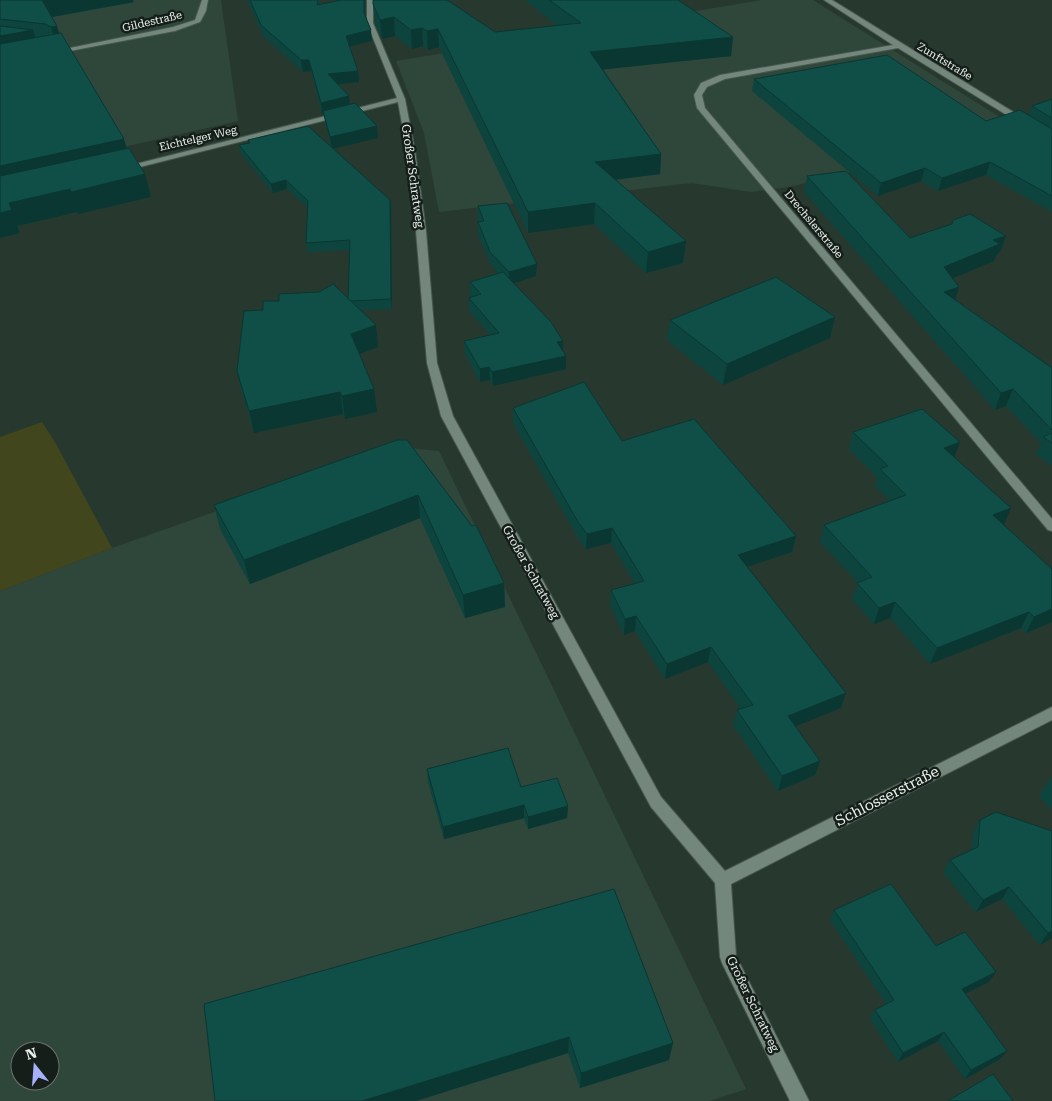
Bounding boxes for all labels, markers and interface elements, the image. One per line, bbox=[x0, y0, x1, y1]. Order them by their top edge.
street label: Gildestraße bbox=[121, 8, 183, 35]
street label: Zunftstraße bbox=[915, 40, 975, 83]
street label: Eichtelger Weg bbox=[158, 123, 239, 154]
street label: Großer Schratweg bbox=[399, 123, 427, 229]
street label: Drechslerstraße bbox=[782, 188, 846, 261]
street label: Großer Schratweg bbox=[500, 523, 563, 621]
street label: Schlosserstraße bbox=[832, 762, 942, 830]
street label: Großer Schratweg bbox=[724, 954, 782, 1054]
north arrow bbox=[10, 1041, 60, 1091]
text: N bbox=[24, 1044, 39, 1063]

